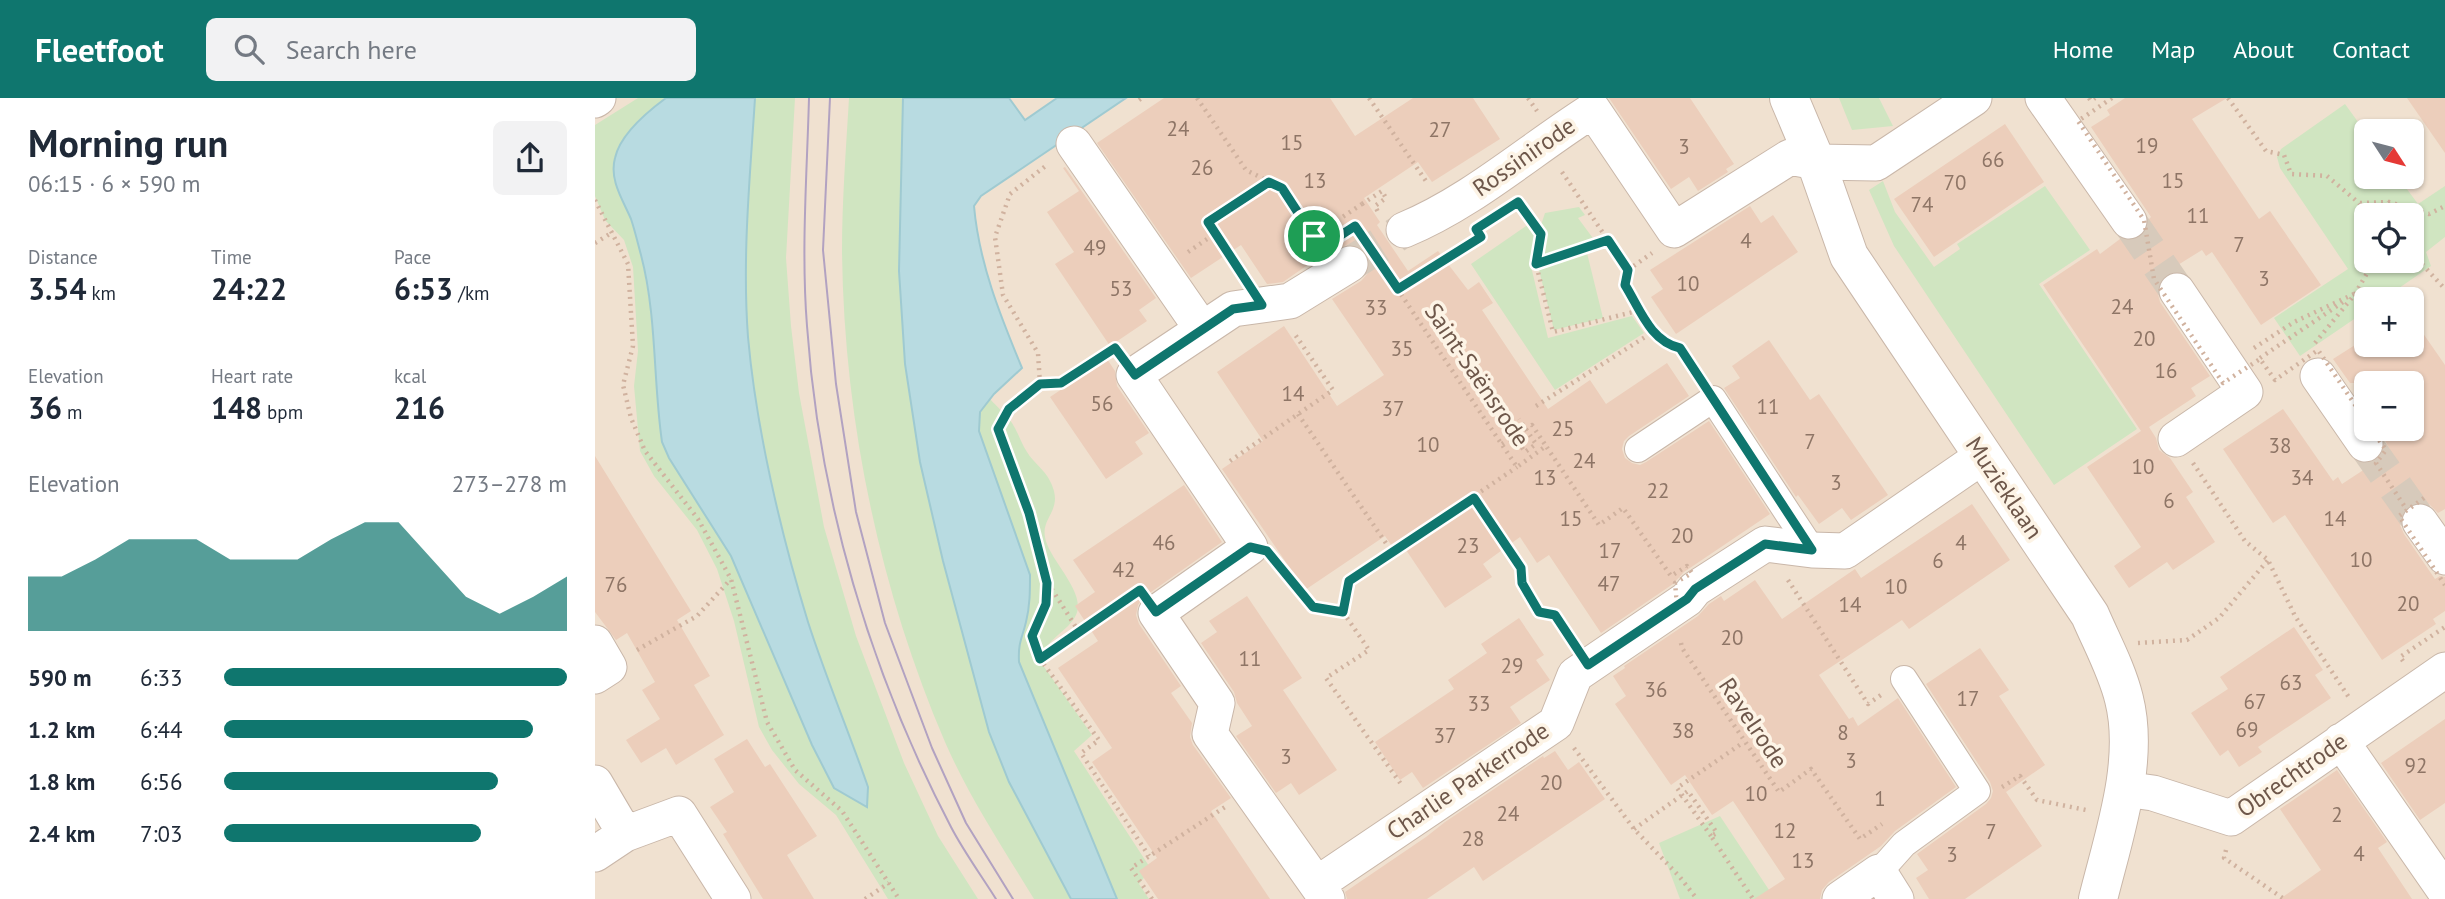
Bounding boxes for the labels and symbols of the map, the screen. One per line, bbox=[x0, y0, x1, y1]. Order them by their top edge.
street label: Rossinirode bbox=[1466, 110, 1581, 203]
house number: 24 bbox=[1167, 115, 1189, 142]
house number: 27 bbox=[1429, 116, 1451, 143]
north arrow bbox=[2354, 119, 2424, 189]
house number: 15 bbox=[1281, 129, 1303, 156]
house number: 19 bbox=[2136, 132, 2158, 159]
house number: 3 bbox=[1678, 133, 1690, 160]
house number: 66 bbox=[1982, 146, 2004, 173]
house number: 26 bbox=[1191, 154, 1213, 181]
house number: 13 bbox=[1304, 167, 1326, 194]
house number: 15 bbox=[2162, 167, 2184, 194]
house number: 70 bbox=[1944, 169, 1966, 196]
house number: 74 bbox=[1911, 191, 1933, 218]
house number: 11 bbox=[2187, 202, 2209, 229]
pin bbox=[1284, 206, 1344, 266]
house number: 4 bbox=[1740, 227, 1752, 254]
house number: 7 bbox=[2233, 231, 2245, 258]
house number: 49 bbox=[1084, 234, 1106, 261]
house number: 3 bbox=[2258, 265, 2270, 292]
house number: 10 bbox=[1677, 270, 1699, 297]
house number: 53 bbox=[1110, 275, 1132, 302]
house number: 24 bbox=[2111, 293, 2133, 320]
house number: 33 bbox=[1365, 294, 1387, 321]
street label: Saint-Saënsrode bbox=[1418, 297, 1537, 452]
house number: 20 bbox=[2133, 325, 2155, 352]
house number: 35 bbox=[1391, 335, 1413, 362]
house number: 16 bbox=[2155, 357, 2177, 384]
house number: 14 bbox=[1282, 380, 1304, 407]
house number: 56 bbox=[1091, 390, 1113, 417]
house number: 11 bbox=[1757, 393, 1779, 420]
house number: 37 bbox=[1382, 395, 1404, 422]
house number: 25 bbox=[1552, 415, 1574, 442]
house number: 7 bbox=[1804, 428, 1816, 455]
house number: 10 bbox=[1417, 431, 1439, 458]
street label: Muzieklaan bbox=[1959, 431, 2050, 545]
house number: 38 bbox=[2269, 432, 2291, 459]
house number: 24 bbox=[1573, 447, 1595, 474]
house number: 10 bbox=[2132, 453, 2154, 480]
house number: 13 bbox=[1534, 464, 1556, 491]
house number: 34 bbox=[2291, 464, 2313, 491]
house number: 3 bbox=[1830, 469, 1842, 496]
house number: 22 bbox=[1647, 477, 1669, 504]
house number: 6 bbox=[2163, 487, 2175, 514]
house number: 15 bbox=[1560, 505, 1582, 532]
house number: 14 bbox=[2324, 505, 2346, 532]
house number: 20 bbox=[1671, 522, 1693, 549]
house number: 46 bbox=[1153, 529, 1175, 556]
house number: 4 bbox=[1955, 529, 1967, 556]
house number: 23 bbox=[1457, 532, 1479, 559]
house number: 17 bbox=[1599, 537, 1621, 564]
house number: 10 bbox=[2350, 546, 2372, 573]
house number: 6 bbox=[1932, 547, 1944, 574]
house number: 42 bbox=[1113, 556, 1135, 583]
house number: 47 bbox=[1598, 570, 1620, 597]
house number: 76 bbox=[605, 571, 627, 598]
house number: 10 bbox=[1885, 573, 1907, 600]
house number: 20 bbox=[2397, 590, 2419, 617]
house number: 14 bbox=[1839, 591, 1861, 618]
house number: 20 bbox=[1721, 624, 1743, 651]
house number: 11 bbox=[1239, 645, 1261, 672]
house number: 29 bbox=[1501, 652, 1523, 679]
house number: 63 bbox=[2280, 669, 2302, 696]
street label: Ravelrode bbox=[1712, 672, 1795, 774]
house number: 36 bbox=[1645, 676, 1667, 703]
house number: 17 bbox=[1957, 685, 1979, 712]
house number: 67 bbox=[2244, 688, 2266, 715]
house number: 33 bbox=[1468, 690, 1490, 717]
street label: Charlie Parkerrode bbox=[1381, 715, 1555, 846]
house number: 69 bbox=[2236, 716, 2258, 743]
house number: 38 bbox=[1672, 717, 1694, 744]
house number: 8 bbox=[1837, 719, 1849, 746]
house number: 37 bbox=[1434, 722, 1456, 749]
street label: Obrechtrode bbox=[2231, 725, 2353, 824]
house number: 3 bbox=[1280, 743, 1292, 770]
house number: 3 bbox=[1845, 747, 1857, 774]
house number: 92 bbox=[2405, 752, 2427, 779]
house number: 20 bbox=[1540, 769, 1562, 796]
house number: 10 bbox=[1745, 780, 1767, 807]
house number: 1 bbox=[1874, 785, 1886, 812]
house number: 24 bbox=[1497, 800, 1519, 827]
house number: 2 bbox=[2331, 801, 2343, 828]
house number: 12 bbox=[1774, 817, 1796, 844]
house number: 7 bbox=[1985, 818, 1997, 845]
house number: 28 bbox=[1462, 825, 1484, 852]
house number: 4 bbox=[2353, 840, 2365, 867]
house number: 3 bbox=[1946, 841, 1958, 868]
house number: 13 bbox=[1792, 847, 1814, 874]

